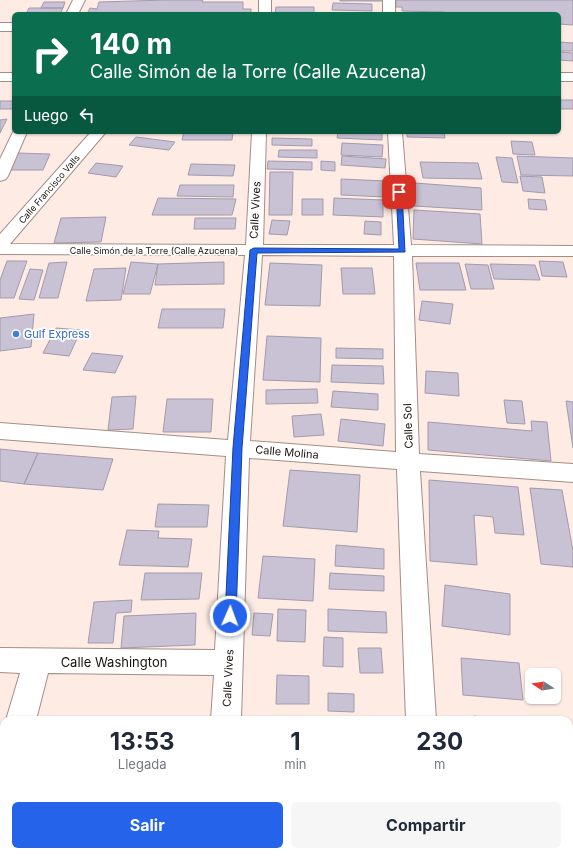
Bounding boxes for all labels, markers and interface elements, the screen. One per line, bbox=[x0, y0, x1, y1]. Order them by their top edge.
text: 140 m bbox=[90, 27, 172, 61]
icon: right bbox=[24, 28, 76, 80]
text: Calle Simón de la Torre (Calle Azucena) bbox=[90, 61, 427, 82]
icon: left bbox=[76, 104, 98, 126]
text: Luego bbox=[24, 106, 68, 125]
street label: Calle Francisco Valls bbox=[16, 152, 82, 226]
pin bbox=[382, 175, 416, 209]
street label: Calle Vives bbox=[247, 181, 264, 239]
icon: arrive bbox=[388, 181, 410, 203]
street label: Calle Simón de la Torre (Calle Azucena) bbox=[70, 245, 238, 256]
place label: Gulf Express bbox=[24, 327, 90, 341]
marker: Gulf Express bbox=[11, 329, 21, 339]
street label: Calle Sol bbox=[400, 403, 416, 449]
street label: Calle Molina bbox=[255, 442, 319, 462]
position arrow bbox=[209, 595, 251, 637]
street label: Calle Vives bbox=[220, 649, 237, 707]
street label: Calle Washington bbox=[61, 654, 167, 670]
north arrow bbox=[525, 668, 561, 704]
map controls bbox=[525, 668, 561, 704]
text: 13:53 bbox=[110, 727, 175, 756]
text: 1 bbox=[290, 727, 301, 756]
text: 230 bbox=[416, 727, 463, 756]
text: Llegada bbox=[118, 756, 166, 772]
text: min bbox=[284, 756, 307, 772]
text: m bbox=[434, 756, 445, 772]
button: Salir bbox=[12, 802, 283, 848]
button: Compartir bbox=[291, 802, 561, 848]

